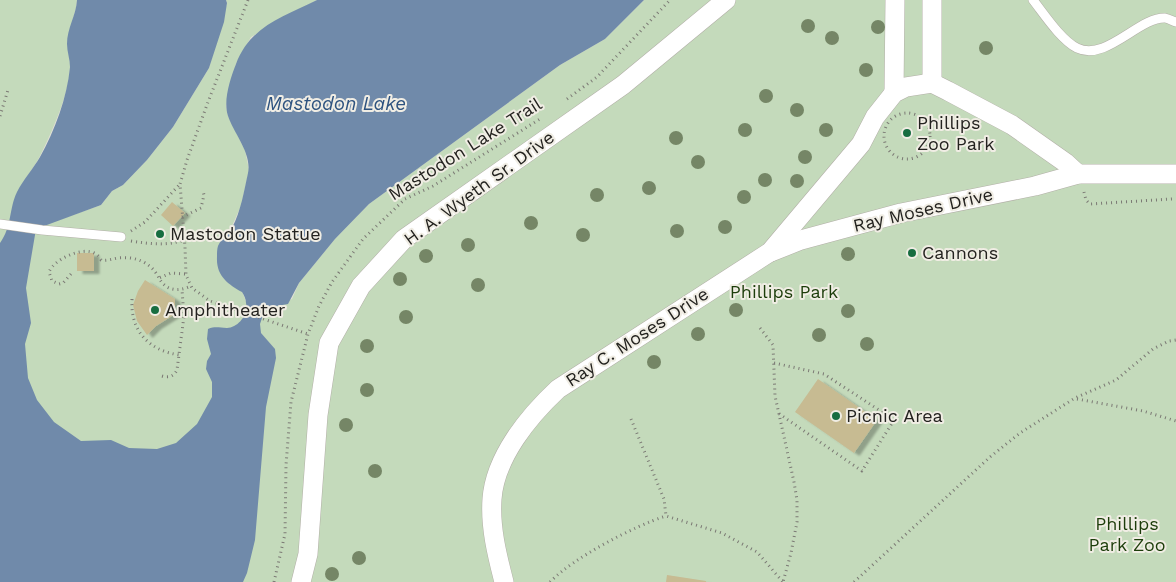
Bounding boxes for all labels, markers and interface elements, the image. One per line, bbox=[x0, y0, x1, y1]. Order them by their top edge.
water label: Mastodon Lake bbox=[266, 92, 406, 115]
street label: Mastodon Lake Trail bbox=[384, 93, 546, 204]
place label: Phillips Zoo Park bbox=[917, 112, 994, 154]
street label: H. A. Wyeth Sr. Drive bbox=[400, 126, 558, 249]
marker: Phillips Zoo Park bbox=[901, 127, 913, 139]
street label: Ray Moses Drive bbox=[851, 183, 995, 236]
place label: Mastodon Statue bbox=[170, 223, 321, 244]
marker: Mastodon Statue bbox=[154, 228, 166, 240]
place label: Cannons bbox=[922, 242, 998, 263]
marker: Cannons bbox=[906, 247, 918, 259]
park label: Phillips Park bbox=[730, 281, 838, 302]
street label: Ray C. Moses Drive bbox=[561, 283, 712, 391]
place label: Amphitheater bbox=[165, 299, 285, 320]
marker: Amphitheater bbox=[149, 304, 161, 316]
place label: Picnic Area bbox=[846, 405, 943, 426]
marker: Picnic Area bbox=[830, 410, 842, 422]
park label: Phillips Park Zoo bbox=[1089, 513, 1165, 555]

